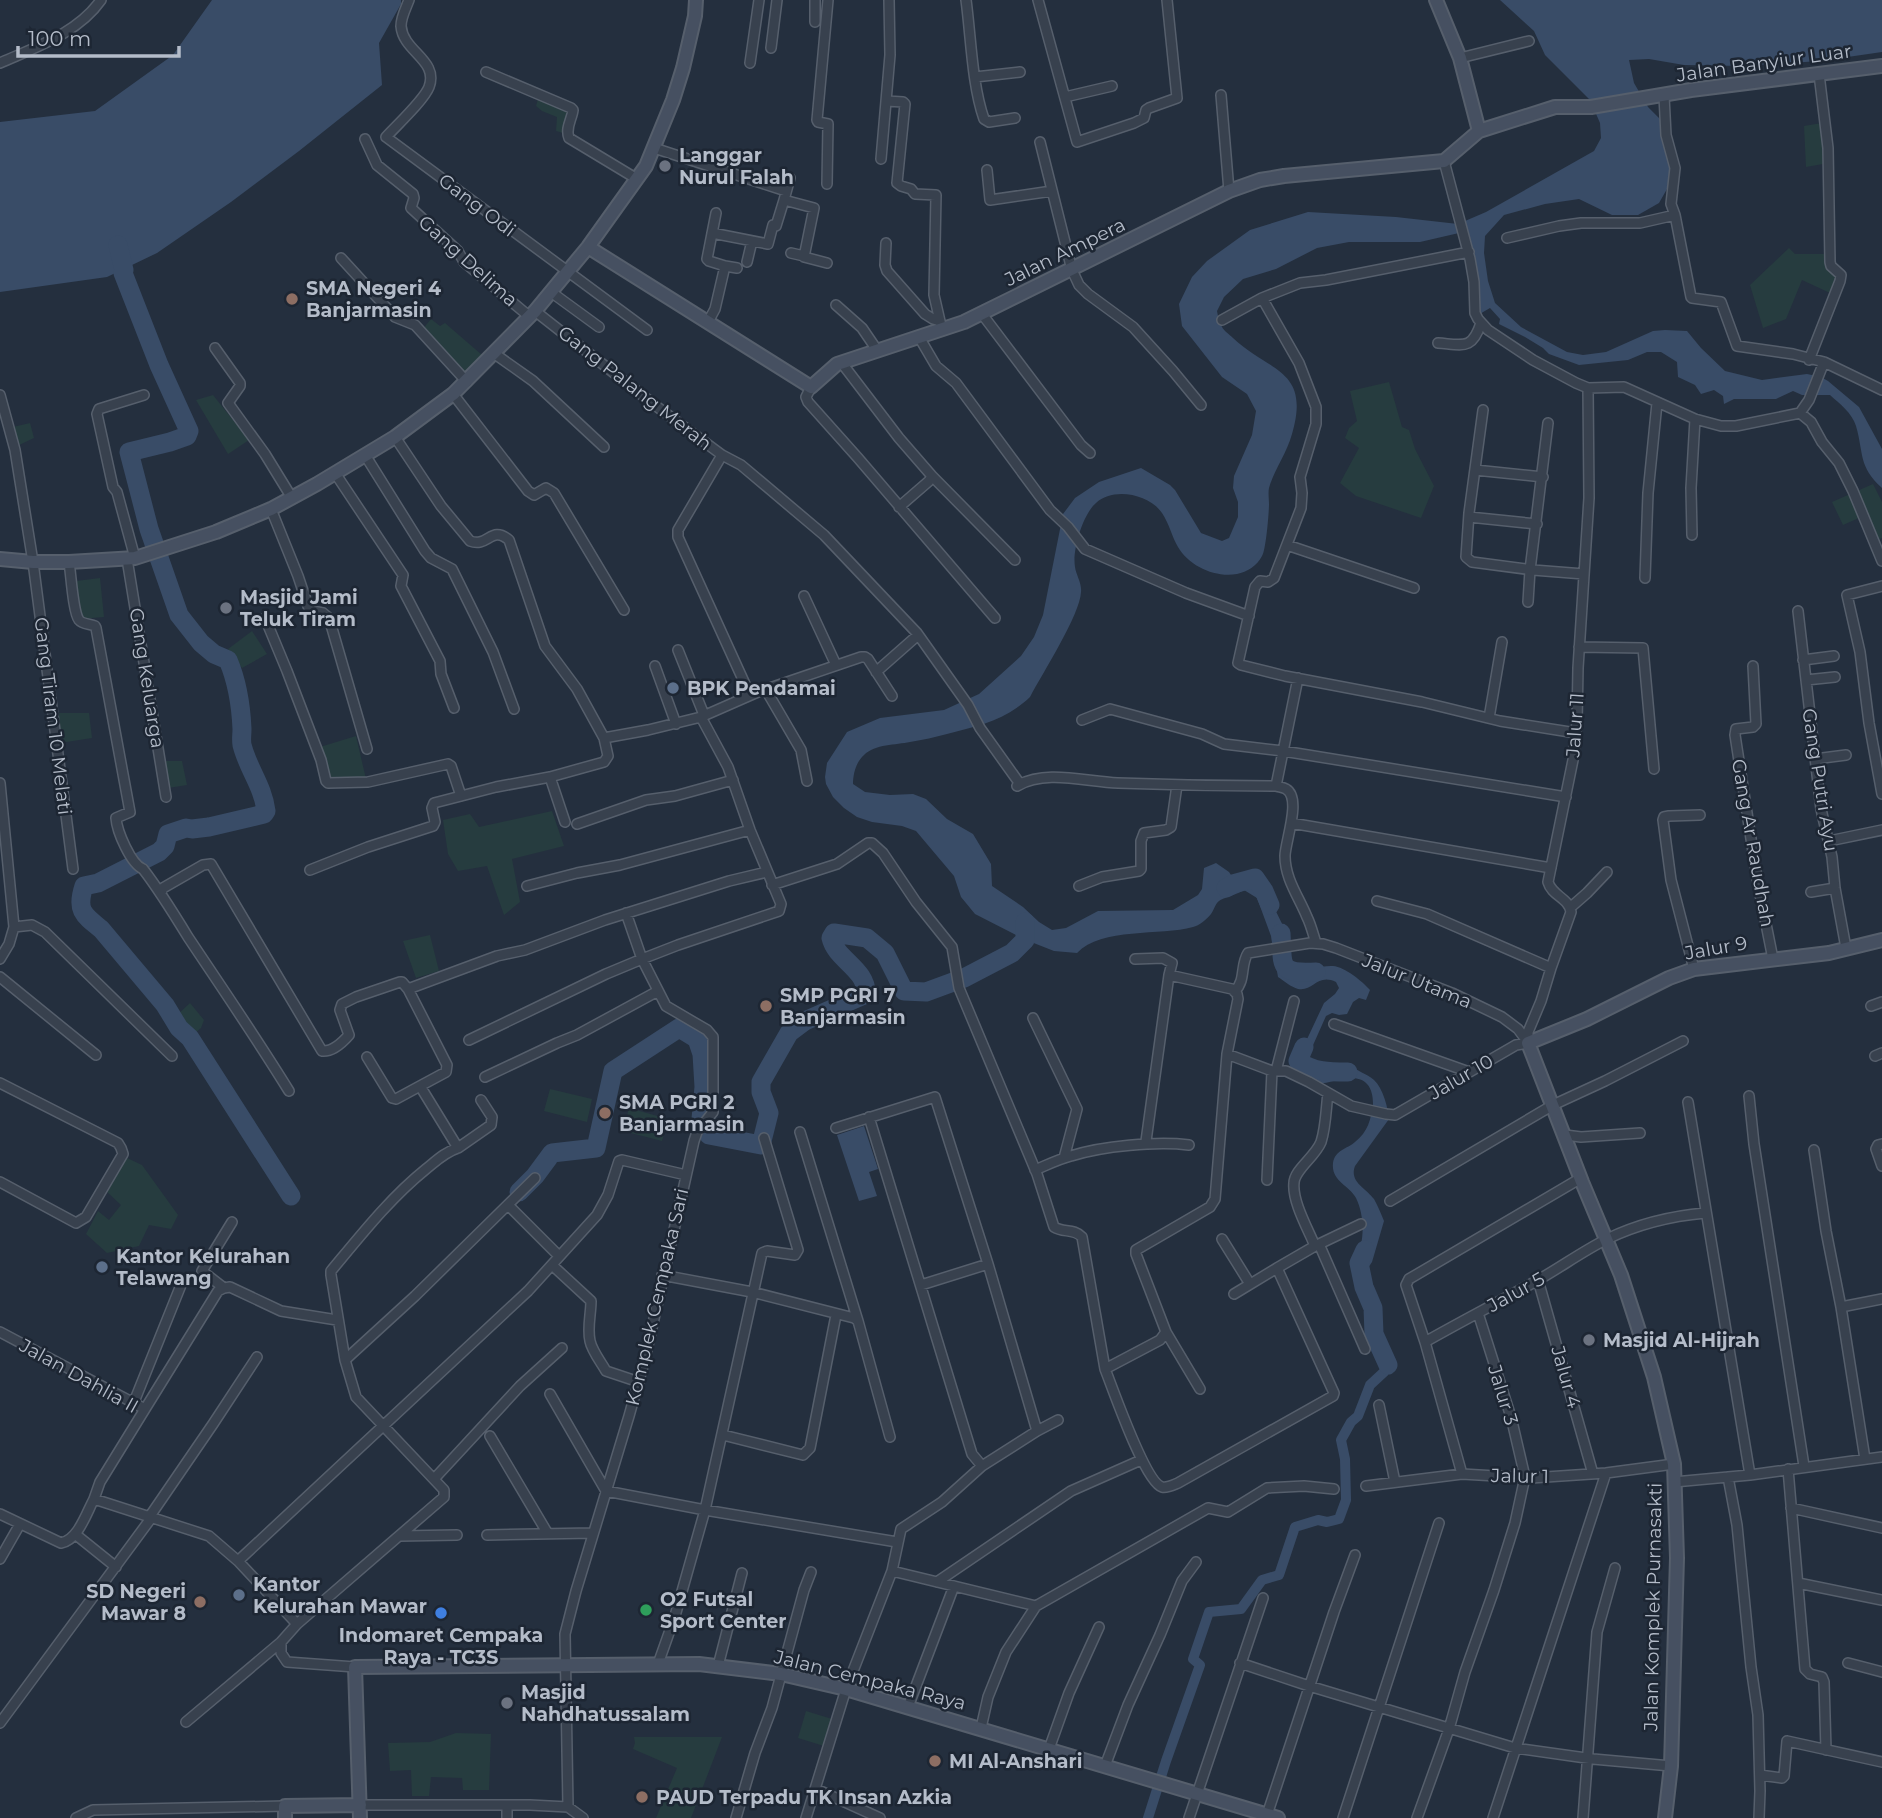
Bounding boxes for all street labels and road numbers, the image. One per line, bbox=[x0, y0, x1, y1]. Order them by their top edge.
street label: Jalan Banyiur Luar bbox=[1674, 39, 1853, 87]
street label: Gang Odi bbox=[434, 169, 520, 241]
street label: Gang Delima bbox=[414, 210, 522, 312]
street label: Jalan Ampera bbox=[1000, 213, 1129, 292]
street label: Gang Palang Merah bbox=[553, 321, 717, 455]
street label: Gang Keluarga bbox=[125, 606, 169, 750]
street label: Gang Tiram 10 Melati bbox=[29, 616, 77, 816]
street label: Jalur 11 bbox=[1561, 692, 1589, 759]
street label: Gang Putri Ayu bbox=[1797, 707, 1843, 853]
street label: Gang Ar Raudhah bbox=[1727, 757, 1779, 929]
street label: Jalur 9 bbox=[1682, 931, 1749, 965]
street label: Jalur Utama bbox=[1358, 948, 1475, 1013]
street label: Jalur 10 bbox=[1424, 1049, 1497, 1105]
street label: Komplek Cempaka Sari bbox=[621, 1186, 693, 1408]
street label: Jalur 5 bbox=[1482, 1267, 1549, 1318]
street label: Jalan Dahlia II bbox=[15, 1333, 143, 1418]
street label: Jalur 4 bbox=[1546, 1342, 1586, 1411]
street label: Jalur 3 bbox=[1483, 1361, 1523, 1428]
street label: Jalur 1 bbox=[1490, 1464, 1549, 1488]
street label: Jalan Komplek Purnasakti bbox=[1639, 1483, 1667, 1732]
street label: Jalan Cempaka Raya bbox=[771, 1645, 968, 1715]

